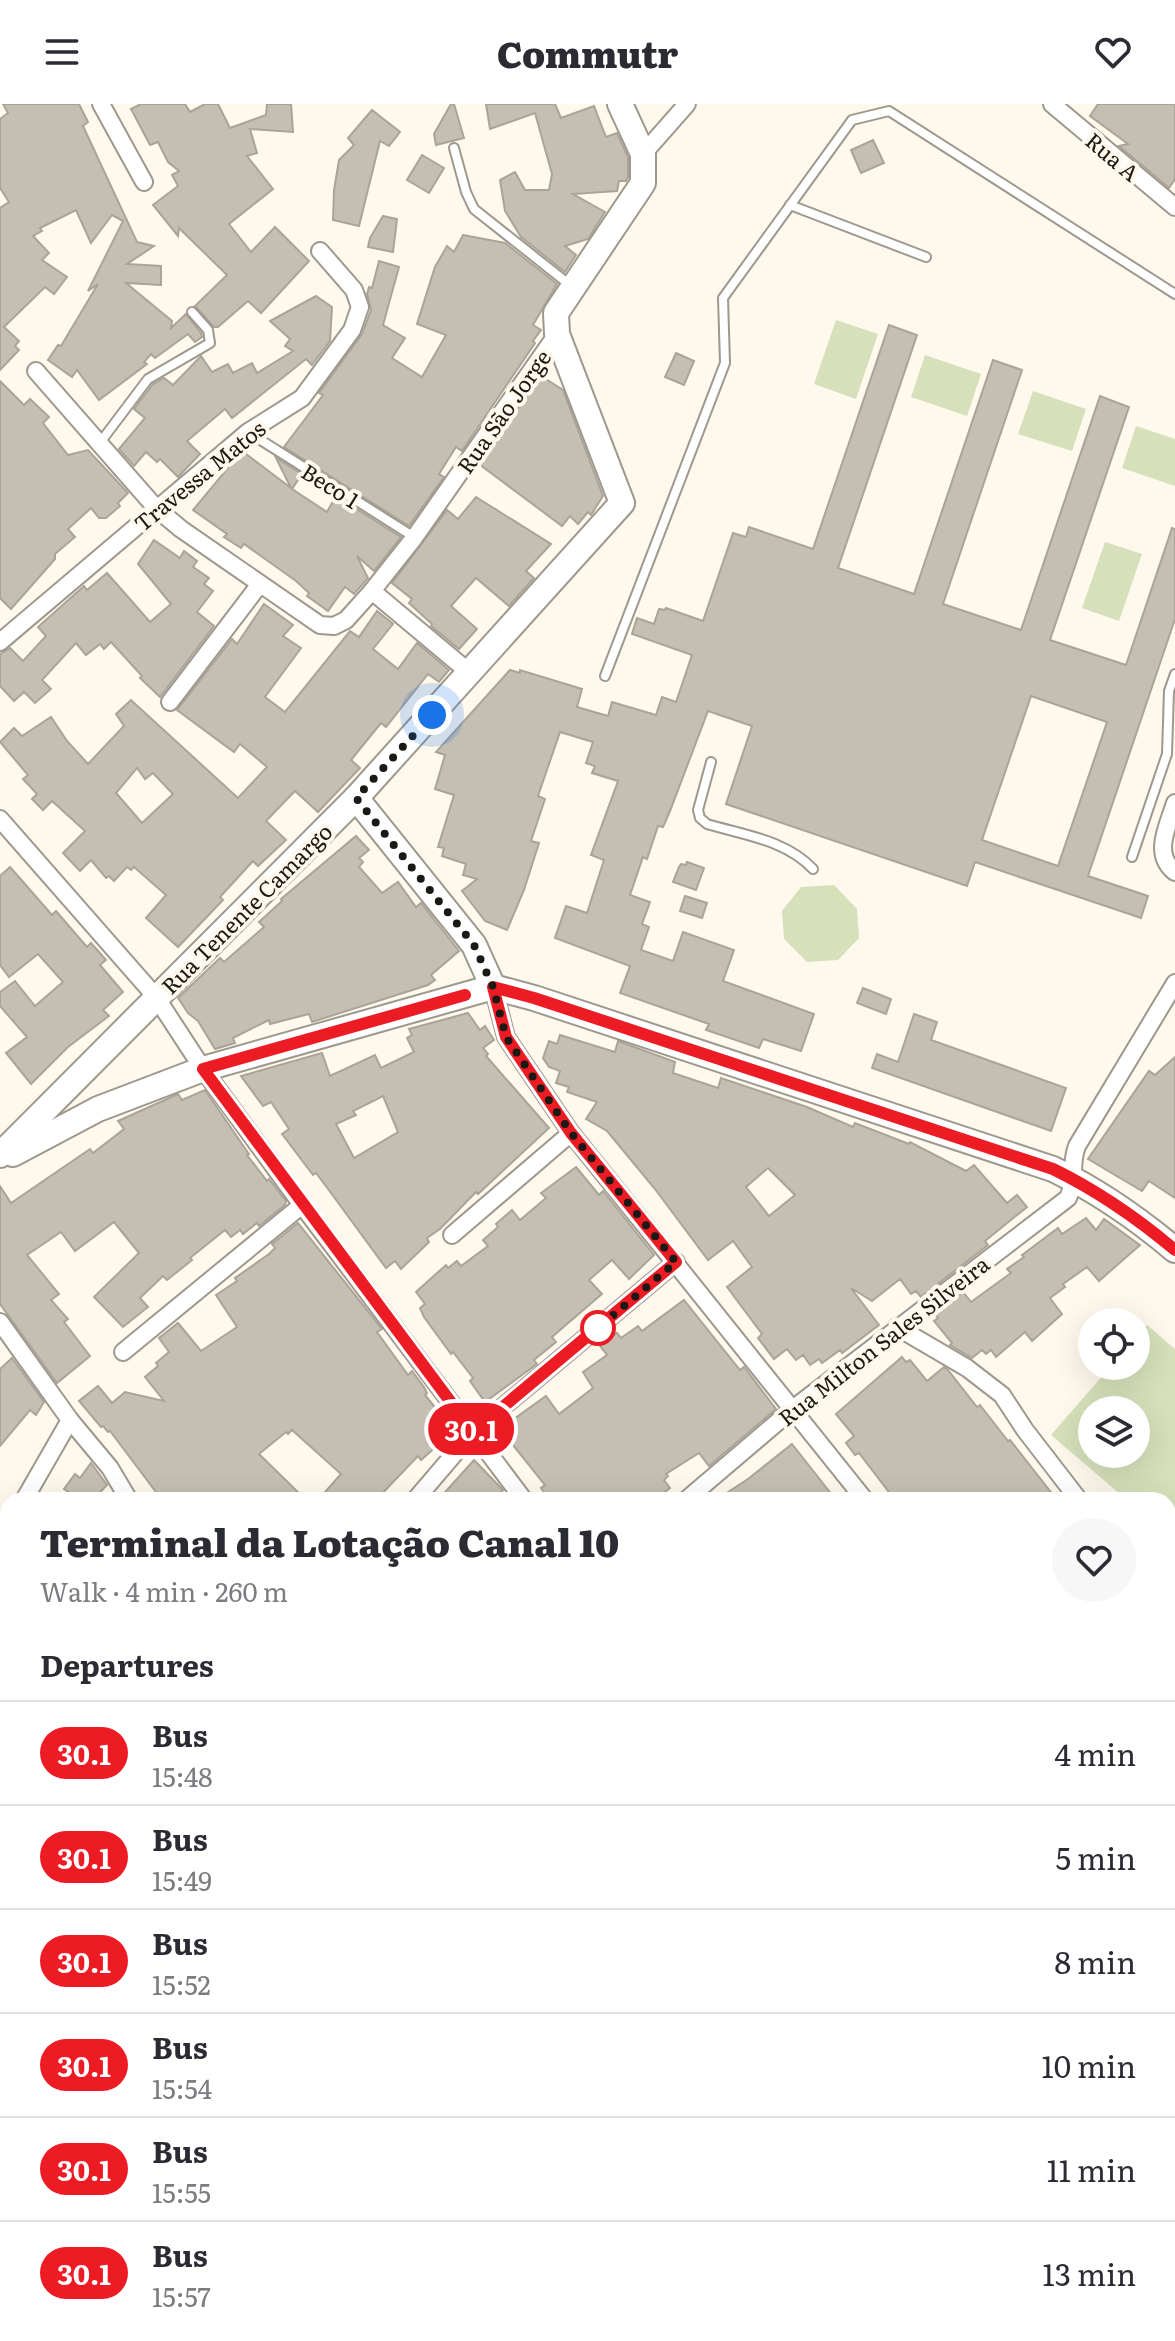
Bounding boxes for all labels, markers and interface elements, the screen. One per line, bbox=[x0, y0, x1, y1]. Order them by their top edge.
text: Commutr bbox=[497, 26, 678, 79]
icon: menu bbox=[40, 30, 84, 74]
icon: heart bbox=[1091, 30, 1135, 74]
street label: Rua A bbox=[1079, 124, 1147, 188]
street label: Rua São Jorge bbox=[448, 342, 558, 480]
street label: Travessa Matos bbox=[126, 412, 272, 538]
street label: Beco 1 bbox=[296, 454, 367, 516]
your location bbox=[412, 695, 452, 735]
street label: Rua Tenente Camargo bbox=[153, 815, 339, 1001]
street label: Rua Milton Sales Silveira bbox=[770, 1247, 996, 1433]
map controls bbox=[1078, 1308, 1150, 1468]
button: locate bbox=[1078, 1308, 1150, 1380]
unlabelled marker bbox=[581, 1311, 615, 1345]
button: layers bbox=[1078, 1396, 1150, 1468]
line badge: 30.1 bbox=[415, 1403, 527, 1455]
text: 30.1 bbox=[444, 1408, 498, 1450]
text: Terminal da Lotação Canal 10 bbox=[40, 1512, 619, 1569]
button: heart bbox=[1052, 1518, 1136, 1602]
text: Walk · 4 min · 260 m bbox=[40, 1571, 288, 1610]
text: Departures bbox=[40, 1642, 214, 1686]
text: Bus bbox=[152, 1712, 208, 1756]
text: 4 min bbox=[1055, 1731, 1136, 1775]
text: 30.1 bbox=[57, 1732, 111, 1774]
text: 15:48 bbox=[152, 1756, 213, 1795]
text: Bus bbox=[152, 1816, 208, 1860]
text: 5 min bbox=[1056, 1835, 1136, 1879]
text: 30.1 bbox=[57, 1836, 111, 1878]
text: 15:49 bbox=[152, 1860, 212, 1899]
text: Bus bbox=[152, 1920, 208, 1964]
text: 8 min bbox=[1055, 1939, 1136, 1983]
text: 30.1 bbox=[57, 1940, 111, 1982]
text: 15:52 bbox=[152, 1964, 211, 2003]
text: Bus bbox=[152, 2024, 208, 2068]
text: 10 min bbox=[1042, 2043, 1136, 2087]
text: 30.1 bbox=[57, 2044, 111, 2086]
text: 15:54 bbox=[152, 2068, 212, 2107]
text: Bus bbox=[152, 2128, 208, 2172]
text: 11 min bbox=[1047, 2147, 1136, 2191]
text: 30.1 bbox=[57, 2148, 111, 2190]
text: 15:55 bbox=[152, 2172, 211, 2211]
text: Bus bbox=[152, 2232, 208, 2276]
text: 13 min bbox=[1043, 2251, 1136, 2295]
text: 30.1 bbox=[57, 2252, 111, 2294]
text: 15:57 bbox=[152, 2276, 211, 2315]

